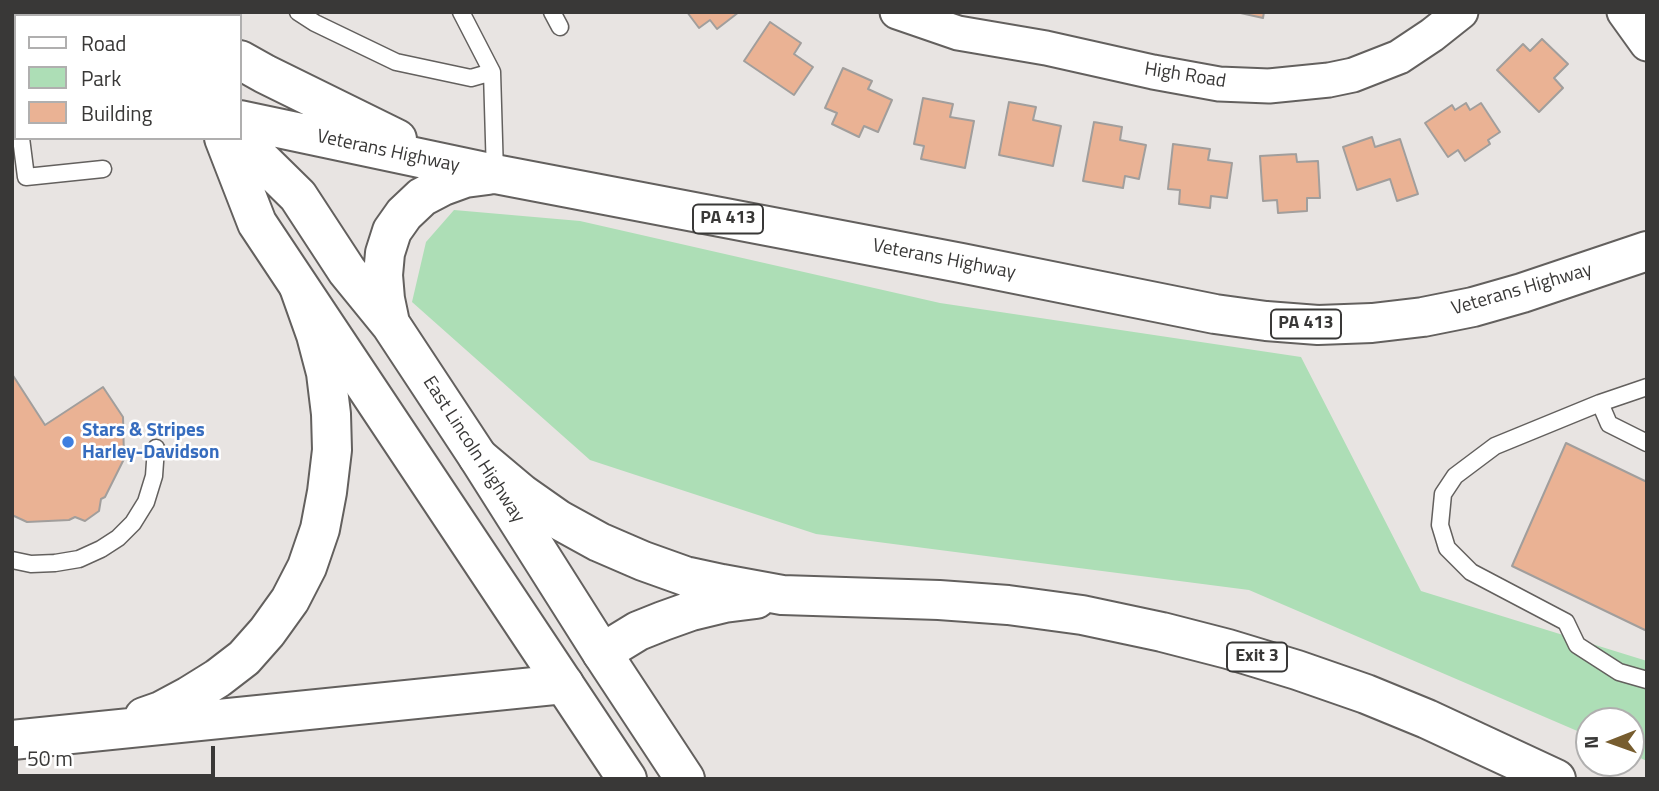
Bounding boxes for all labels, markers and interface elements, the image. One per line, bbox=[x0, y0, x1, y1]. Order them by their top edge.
legend bbox=[14, 14, 242, 140]
text: Road bbox=[81, 27, 126, 59]
street label: High Road bbox=[1143, 58, 1227, 94]
text: Park bbox=[81, 62, 121, 94]
text: Building bbox=[81, 97, 152, 129]
street label: Veterans Highway bbox=[315, 126, 461, 178]
road number: PA 413 bbox=[693, 204, 763, 233]
street label: Veterans Highway bbox=[870, 235, 1018, 285]
street label: Veterans Highway bbox=[1449, 259, 1595, 321]
road number: PA 413 bbox=[1271, 310, 1341, 338]
street label: East Lincoln Highway bbox=[417, 373, 529, 527]
place label: Stars & Stripes Harley-Davidson bbox=[82, 420, 219, 464]
marker: Stars & Stripes Harley-Davidson bbox=[60, 434, 76, 450]
road number: Exit 3 bbox=[1227, 642, 1287, 672]
north arrow bbox=[1575, 707, 1645, 777]
scale bar bbox=[18, 732, 219, 776]
text: N bbox=[1576, 736, 1605, 749]
text: 50 m bbox=[27, 742, 73, 774]

